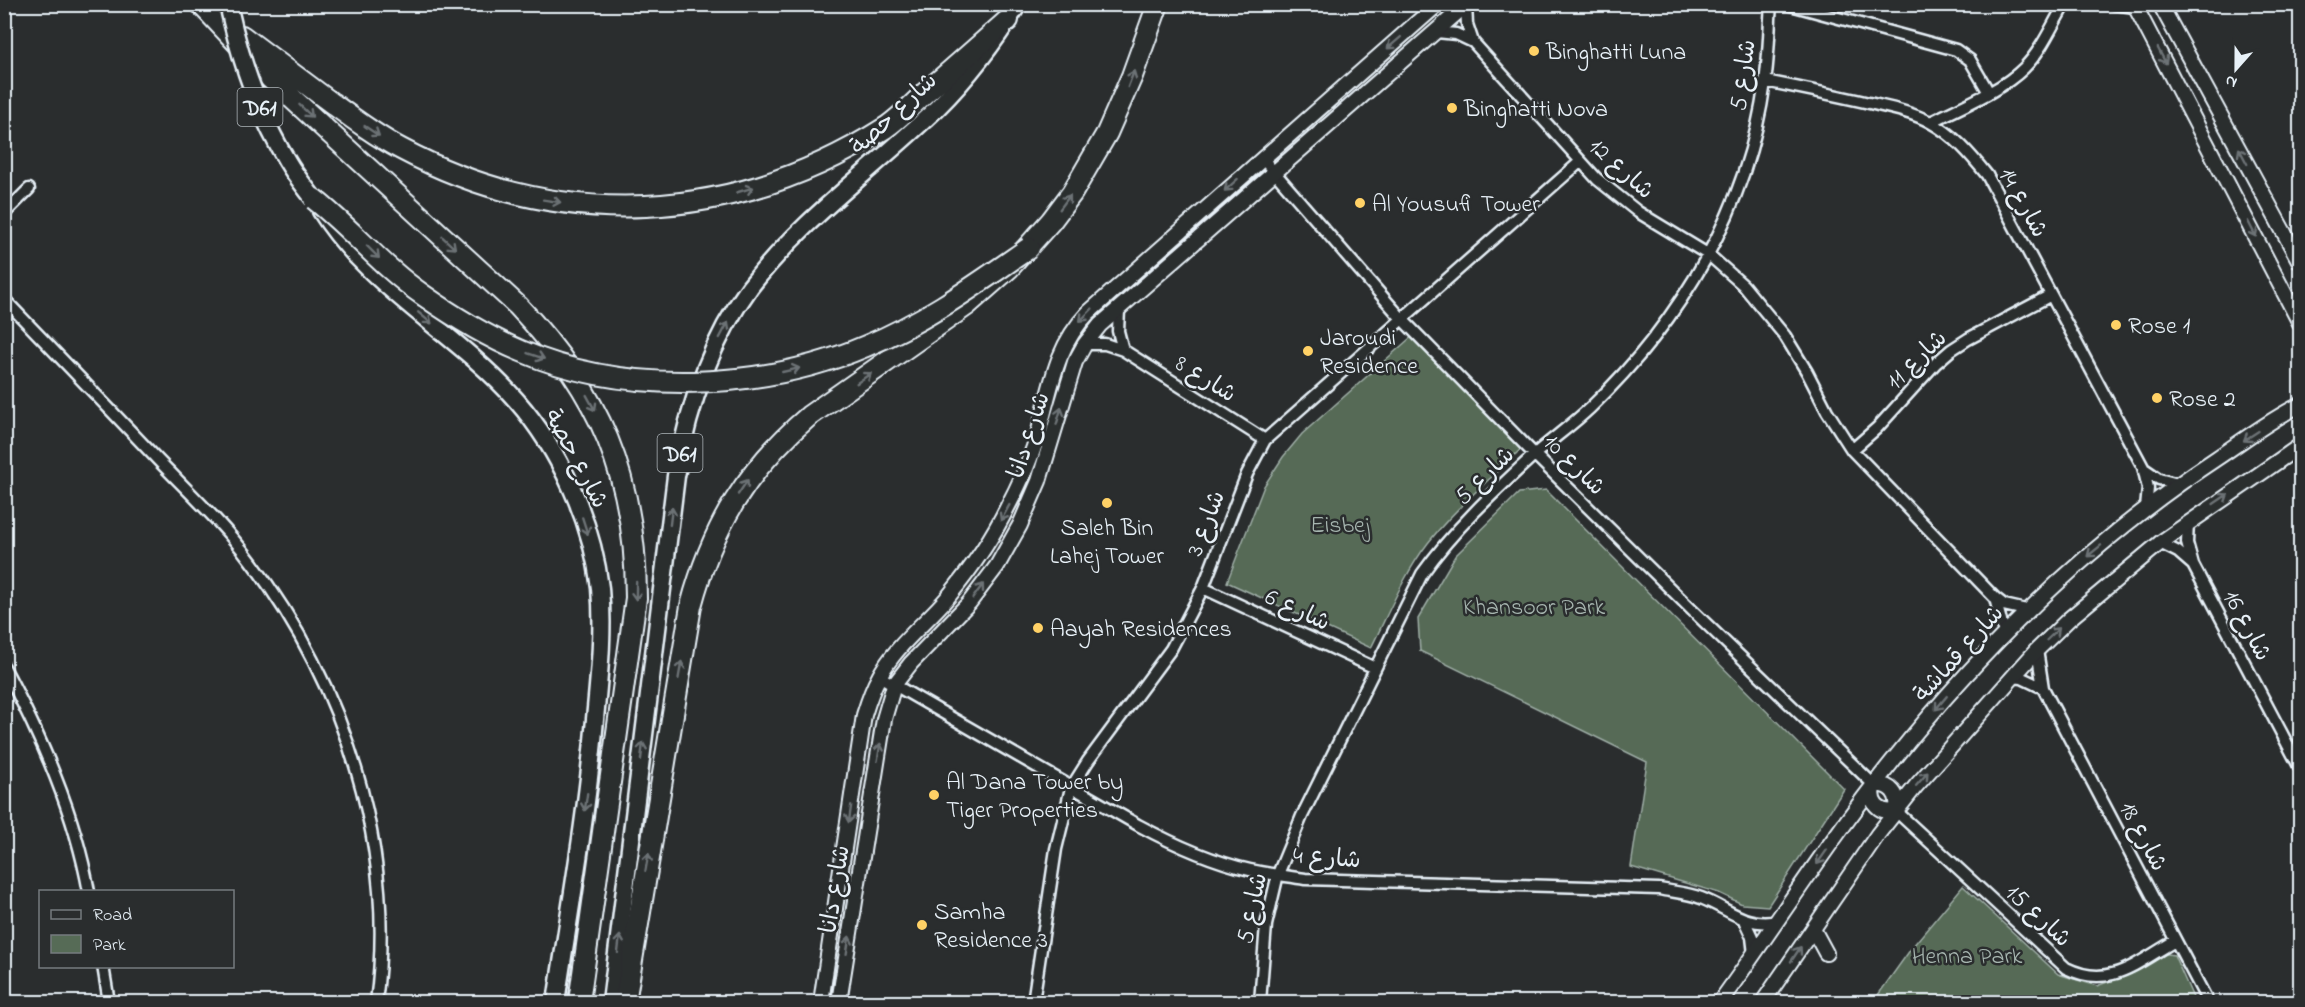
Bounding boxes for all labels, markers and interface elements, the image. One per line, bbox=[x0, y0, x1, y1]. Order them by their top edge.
one-way arrow bbox=[1387, 36, 1402, 50]
place label: Binghatti Luna bbox=[1545, 36, 1686, 71]
street label: شارع 5 bbox=[1722, 37, 1767, 113]
north arrow bbox=[2206, 39, 2266, 99]
marker: Binghatti Luna bbox=[1527, 44, 1541, 58]
one-way arrow bbox=[2156, 47, 2168, 64]
street label: شارع حصة bbox=[843, 65, 946, 165]
text: N bbox=[2222, 68, 2241, 94]
one-way arrow bbox=[1126, 70, 1137, 89]
road number: D61 bbox=[238, 88, 282, 126]
place label: Binghatti Nova bbox=[1463, 93, 1608, 128]
marker: Binghatti Nova bbox=[1445, 101, 1459, 115]
one-way arrow bbox=[298, 104, 313, 118]
one-way arrow bbox=[363, 125, 379, 137]
street label: شارع 12 bbox=[1580, 131, 1661, 209]
one-way arrow bbox=[2237, 147, 2248, 165]
street label: شارع 14 bbox=[1988, 162, 2055, 245]
one-way arrow bbox=[1224, 178, 1239, 192]
one-way arrow bbox=[735, 184, 754, 195]
place label: Al Yousufi Tower bbox=[1372, 188, 1540, 223]
one-way arrow bbox=[1058, 194, 1071, 210]
one-way arrow bbox=[541, 196, 561, 207]
marker: Al Yousufi Tower bbox=[1353, 196, 1367, 210]
one-way arrow bbox=[2246, 220, 2258, 237]
one-way arrow bbox=[442, 236, 457, 250]
one-way arrow bbox=[366, 245, 381, 259]
one-way arrow bbox=[1079, 308, 1093, 323]
place label: Rose 1 bbox=[2128, 310, 2191, 345]
one-way arrow bbox=[417, 311, 432, 325]
marker: Rose 1 bbox=[2109, 318, 2123, 332]
one-way arrow bbox=[719, 321, 730, 339]
place label: Jaroudi Residence bbox=[1320, 322, 1418, 385]
street label: شارع 11 bbox=[1879, 323, 1956, 399]
marker: Jaroudi Residence bbox=[1301, 344, 1315, 358]
street label: شارع 8 bbox=[1167, 348, 1242, 413]
one-way arrow bbox=[526, 352, 545, 363]
one-way arrow bbox=[780, 364, 800, 375]
one-way arrow bbox=[855, 372, 871, 384]
place label: Rose 2 bbox=[2169, 383, 2236, 418]
street label: شارع دانا bbox=[1000, 388, 1061, 483]
marker: Rose 2 bbox=[2150, 391, 2164, 405]
one-way arrow bbox=[586, 395, 598, 412]
street label: شارع حصة bbox=[534, 403, 616, 515]
one-way arrow bbox=[1054, 406, 1065, 425]
street label: شارع 10 bbox=[1534, 427, 1612, 505]
one-way arrow bbox=[2243, 430, 2260, 442]
road number: D61 bbox=[658, 434, 702, 472]
street label: شارع 5 bbox=[1448, 439, 1524, 514]
one-way arrow bbox=[737, 479, 749, 496]
street label: شارع 3 bbox=[1179, 486, 1236, 562]
one-way arrow bbox=[2213, 493, 2229, 505]
marker: Saleh Bin Lahej Tower bbox=[1100, 496, 1114, 510]
one-way arrow bbox=[999, 504, 1011, 521]
one-way arrow bbox=[666, 506, 677, 526]
park label: Eisbej bbox=[1310, 509, 1371, 544]
place label: Saleh Bin Lahej Tower bbox=[1050, 512, 1165, 575]
one-way arrow bbox=[580, 516, 591, 535]
one-way arrow bbox=[2086, 544, 2102, 557]
one-way arrow bbox=[630, 580, 642, 600]
street label: شارع 6 bbox=[1259, 581, 1335, 642]
one-way arrow bbox=[972, 584, 984, 600]
street label: شارع 16 bbox=[2212, 584, 2279, 668]
park label: Khansoor Park bbox=[1463, 591, 1605, 626]
street label: شارع قماشة bbox=[1906, 598, 2013, 711]
place label: Aayah Residences bbox=[1050, 613, 1232, 649]
marker: Aayah Residences bbox=[1031, 621, 1045, 635]
one-way arrow bbox=[2046, 627, 2061, 642]
one-way arrow bbox=[675, 660, 686, 680]
one-way arrow bbox=[1935, 695, 1948, 711]
one-way arrow bbox=[637, 741, 648, 761]
one-way arrow bbox=[874, 743, 885, 762]
place label: Al Dana Tower by Tiger Properties bbox=[946, 766, 1123, 829]
one-way arrow bbox=[1915, 772, 1929, 787]
marker: Al Dana Tower by Tiger Properties bbox=[927, 788, 941, 802]
one-way arrow bbox=[580, 792, 591, 811]
street label: شارع 18 bbox=[2109, 796, 2175, 878]
one-way arrow bbox=[844, 804, 855, 824]
street label: شارع 4 bbox=[1292, 840, 1362, 879]
street label: شارع دانا bbox=[812, 843, 861, 936]
one-way arrow bbox=[1816, 849, 1828, 865]
one-way arrow bbox=[642, 852, 653, 872]
street label: شارع 5 bbox=[1229, 870, 1278, 947]
street label: شارع 15 bbox=[1996, 877, 2078, 957]
legend bbox=[39, 890, 234, 968]
place label: Samha Residence 3 bbox=[934, 896, 1048, 959]
text: Road bbox=[93, 903, 132, 929]
marker: Samha Residence 3 bbox=[915, 918, 929, 932]
text: Park bbox=[93, 933, 126, 959]
one-way arrow bbox=[613, 935, 624, 955]
one-way arrow bbox=[843, 935, 854, 955]
park label: Henna Park bbox=[1912, 940, 2023, 975]
one-way arrow bbox=[1790, 947, 1802, 963]

